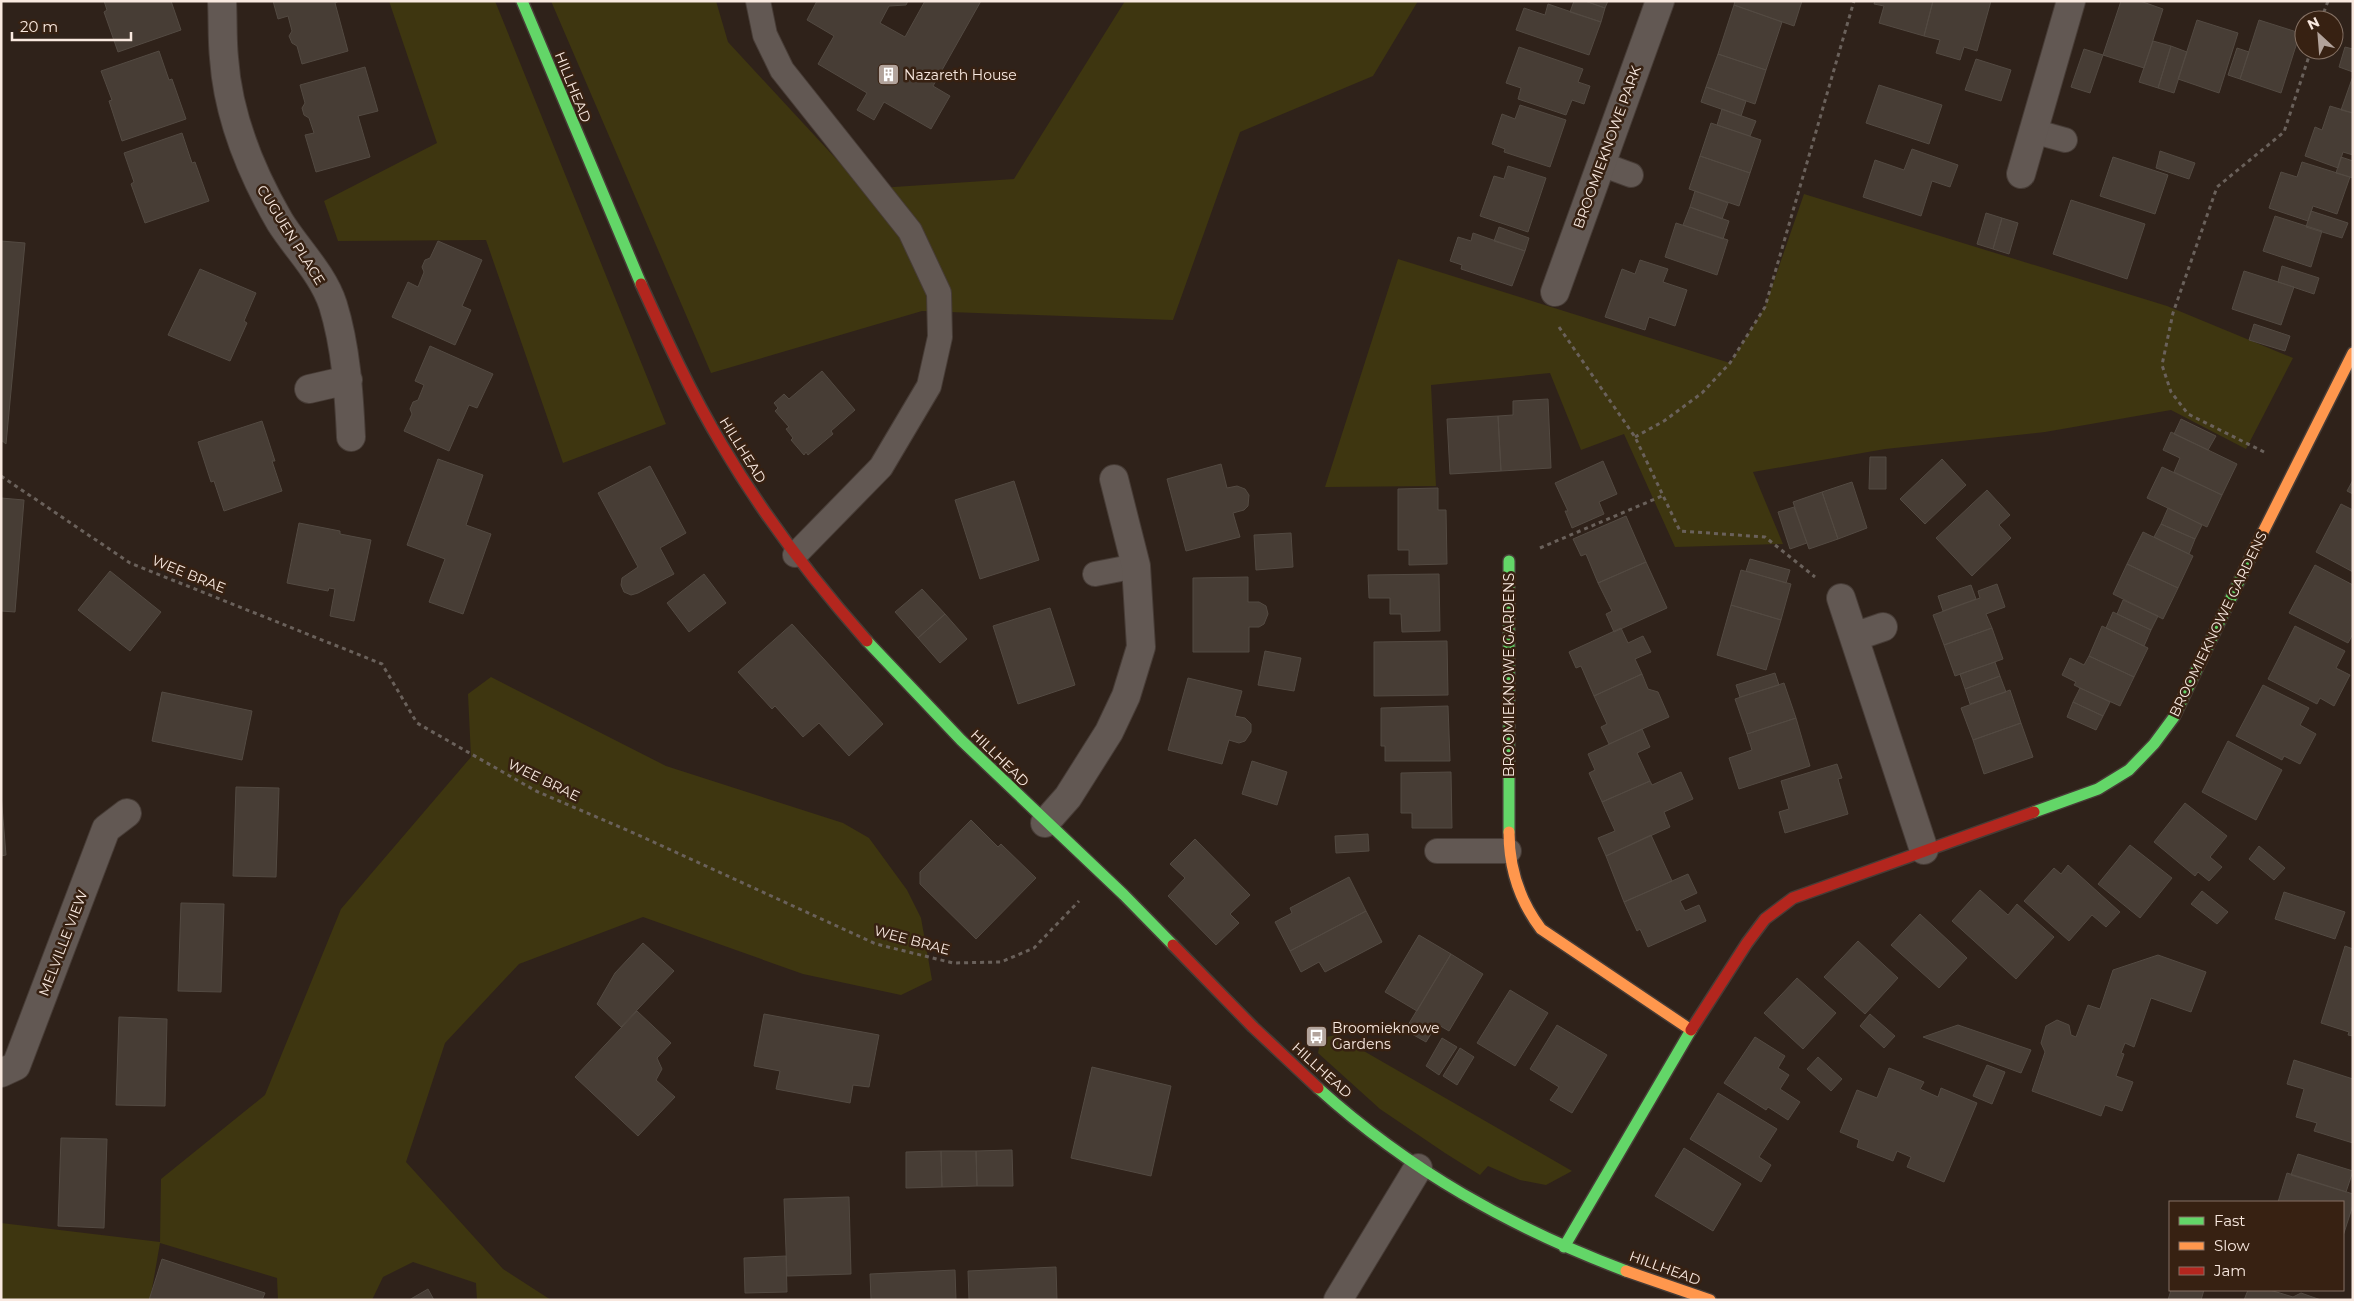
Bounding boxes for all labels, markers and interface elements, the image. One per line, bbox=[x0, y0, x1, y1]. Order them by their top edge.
scale bar bbox=[12, 10, 131, 42]
north arrow bbox=[2294, 10, 2344, 60]
text: N bbox=[2304, 13, 2322, 34]
text: 20 m bbox=[20, 17, 58, 36]
street label: HILLHEAD bbox=[551, 49, 595, 125]
building icon: Nazareth House bbox=[876, 63, 900, 87]
street label: BROOMIEKNOWE PARK bbox=[1569, 63, 1645, 231]
place label: Nazareth House bbox=[904, 66, 1017, 84]
street label: CUGUEN PLACE bbox=[253, 182, 329, 288]
street label: HILLHEAD bbox=[716, 414, 770, 486]
street label: BROOMIEKNOWE GARDENS bbox=[2165, 528, 2271, 720]
street label: WEE BRAE bbox=[150, 551, 228, 597]
street label: BROOMIEKNOWE GARDENS bbox=[1500, 573, 1518, 777]
street label: HILLHEAD bbox=[967, 726, 1033, 790]
street label: WEE BRAE bbox=[505, 755, 583, 805]
street label: MELVILLE VIEW bbox=[35, 887, 92, 999]
street label: WEE BRAE bbox=[872, 921, 952, 959]
place label: Broomieknowe Gardens bbox=[1332, 1019, 1439, 1053]
bus stop icon: Broomieknowe Gardens bbox=[1304, 1024, 1328, 1048]
street label: HILLHEAD bbox=[1288, 1038, 1356, 1102]
legend bbox=[2169, 1201, 2344, 1291]
text: Fast bbox=[2214, 1211, 2245, 1230]
text: Slow bbox=[2214, 1236, 2250, 1255]
street label: HILLHEAD bbox=[1627, 1247, 1703, 1289]
text: Jam bbox=[2213, 1261, 2246, 1280]

